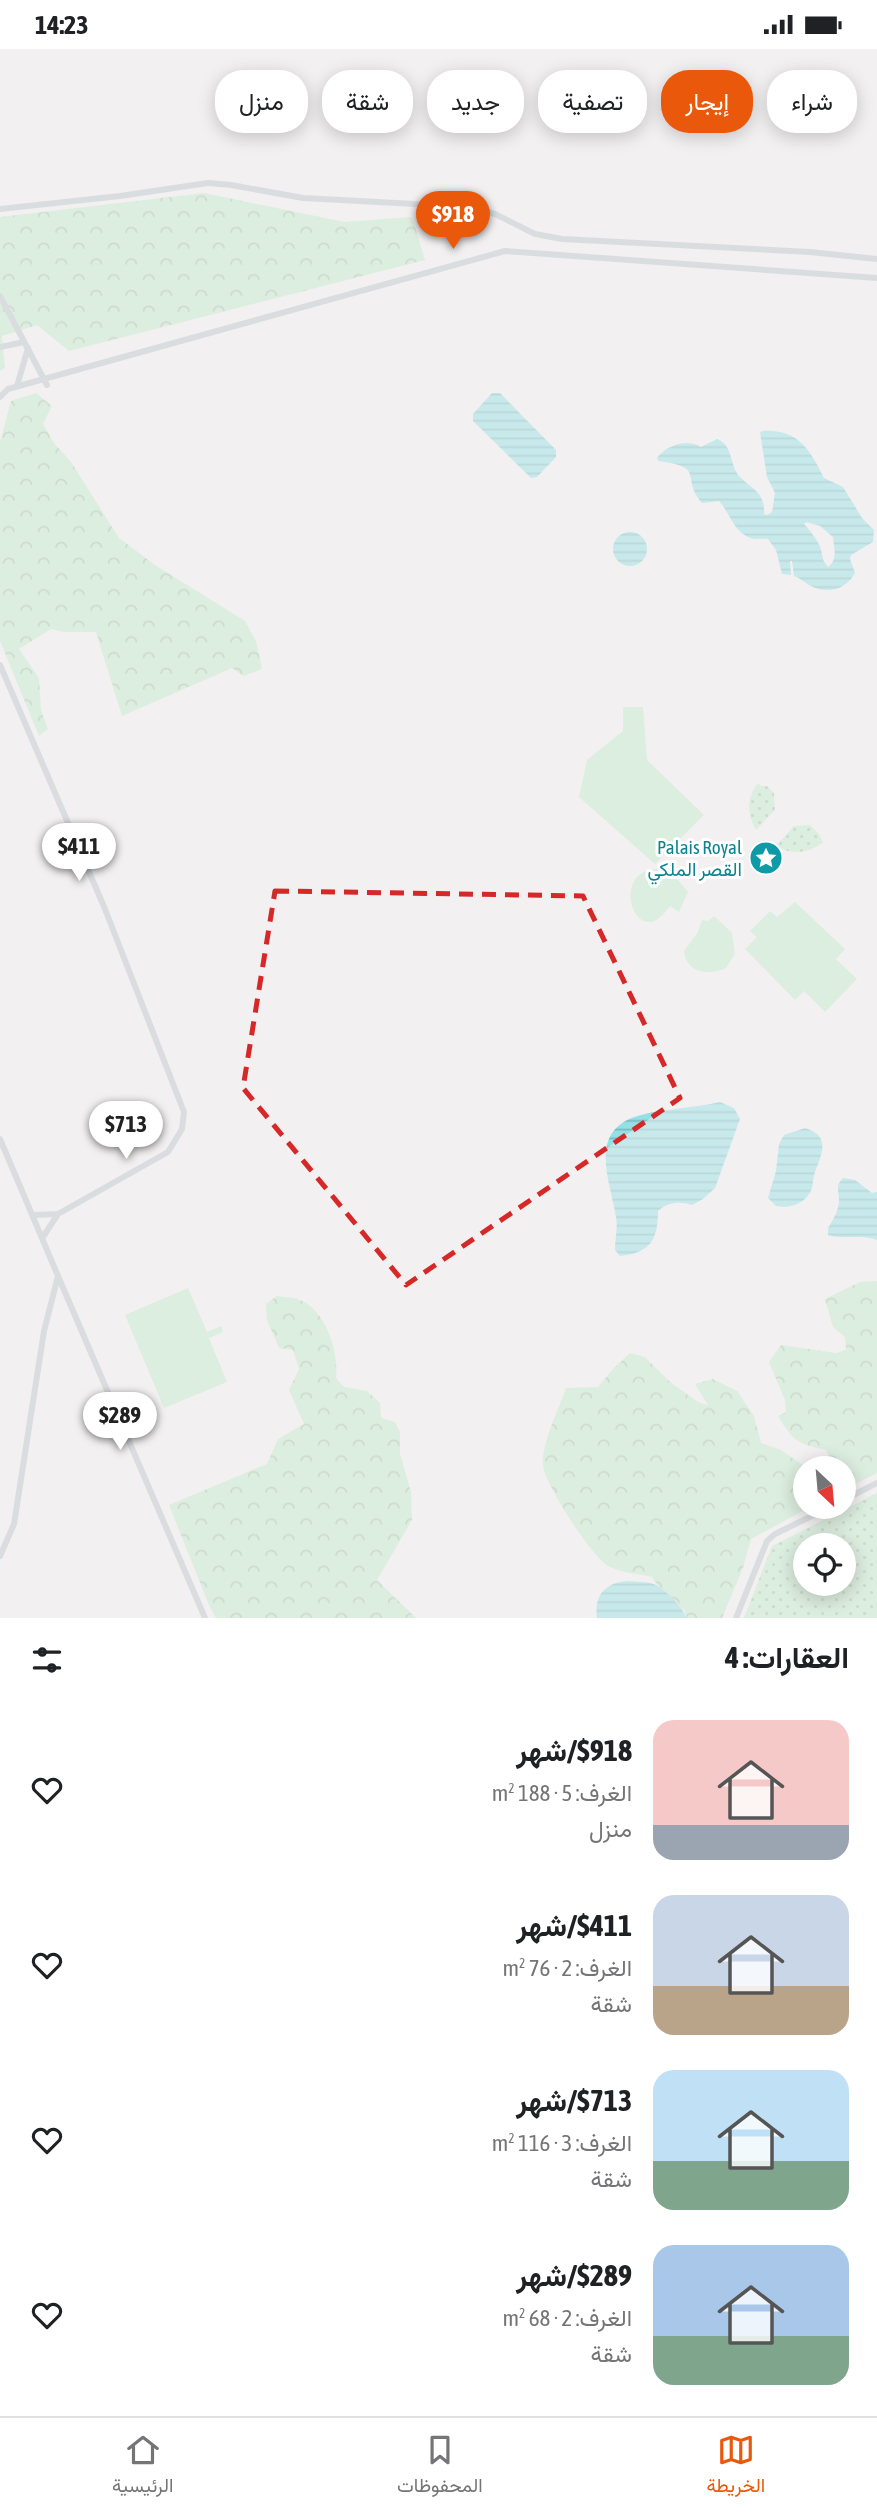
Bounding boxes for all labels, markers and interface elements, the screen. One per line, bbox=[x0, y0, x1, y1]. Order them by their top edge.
text: 14:23 bbox=[35, 10, 89, 40]
chip: منزل bbox=[215, 70, 308, 133]
chip: شقة bbox=[322, 70, 413, 133]
chip: جديد bbox=[427, 70, 524, 133]
chip: تصفية bbox=[538, 70, 647, 133]
chip: إيجار bbox=[661, 70, 753, 133]
chip: شراء bbox=[767, 70, 857, 133]
pin: $918 bbox=[412, 191, 494, 251]
text: $918 bbox=[432, 201, 474, 227]
pin: $411 bbox=[38, 823, 120, 883]
text: $411 bbox=[58, 833, 100, 859]
place label: Palais Royal القصر الملكي bbox=[648, 836, 742, 885]
place icon: Palais Royal القصر الملكي bbox=[747, 839, 785, 877]
pin: $713 bbox=[85, 1101, 167, 1161]
text: $713 bbox=[105, 1111, 147, 1137]
pin: $289 bbox=[79, 1393, 161, 1452]
text: $289 bbox=[99, 1402, 141, 1428]
north arrow bbox=[793, 1456, 856, 1519]
map controls bbox=[793, 1456, 856, 1596]
button: locate bbox=[793, 1533, 856, 1596]
text: العقارات: 4 bbox=[725, 1640, 849, 1674]
icon: filters bbox=[28, 1641, 66, 1679]
text: $918/شهر bbox=[516, 1733, 632, 1767]
icon: home bbox=[709, 1748, 793, 1832]
icon: heart bbox=[28, 1771, 66, 1809]
text: الغرف: 5 · 188 m² bbox=[492, 1780, 632, 1806]
text: منزل bbox=[589, 1816, 632, 1842]
text: $411/شهر bbox=[516, 1908, 632, 1942]
icon: home bbox=[709, 1923, 793, 2007]
icon: heart bbox=[28, 1946, 66, 1984]
text: الغرف: 2 · 76 m² bbox=[503, 1955, 632, 1981]
text: شقة bbox=[590, 1991, 632, 2017]
text: $713/شهر bbox=[516, 2083, 632, 2117]
icon: home bbox=[709, 2098, 793, 2182]
icon: heart bbox=[28, 2121, 66, 2159]
text: الغرف: 3 · 116 m² bbox=[492, 2130, 632, 2156]
text: شقة bbox=[590, 2166, 632, 2192]
text: $289/شهر bbox=[516, 2258, 632, 2292]
icon: home bbox=[709, 2273, 793, 2357]
icon: heart bbox=[28, 2296, 66, 2334]
text: الغرف: 2 · 68 m² bbox=[503, 2305, 632, 2331]
text: شقة bbox=[590, 2341, 632, 2367]
tab: الرئيسية bbox=[112, 2431, 173, 2502]
tab: المحفوظات bbox=[397, 2431, 483, 2502]
tab: الخريطة bbox=[706, 2431, 765, 2502]

